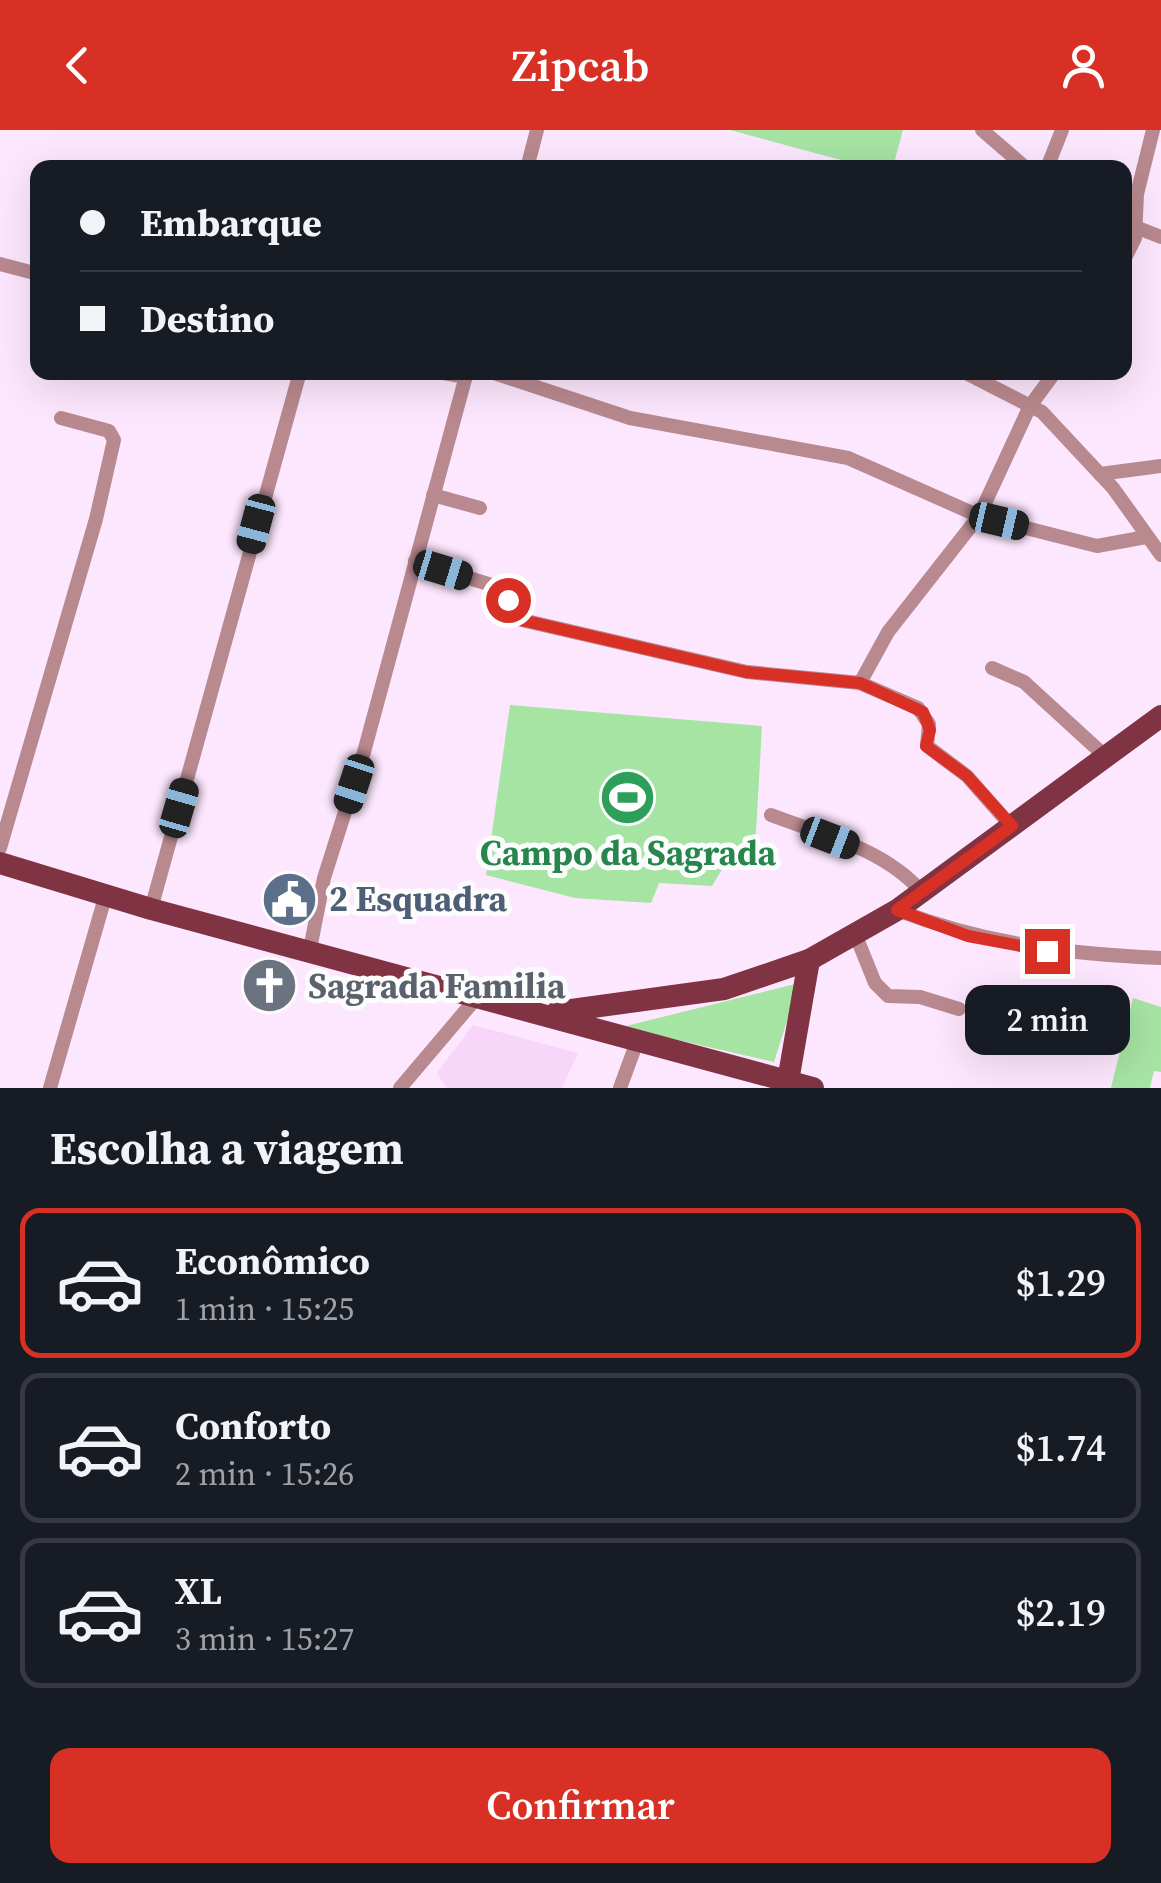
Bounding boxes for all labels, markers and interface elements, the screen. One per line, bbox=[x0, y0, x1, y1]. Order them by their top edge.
text: Zipcab bbox=[512, 34, 649, 96]
icon: back bbox=[50, 38, 105, 93]
icon: person bbox=[1056, 38, 1111, 93]
text: Embarque bbox=[140, 197, 322, 249]
text: Destino bbox=[140, 293, 274, 345]
car bbox=[234, 491, 278, 557]
car bbox=[966, 500, 1032, 542]
car bbox=[410, 547, 476, 593]
route start bbox=[486, 578, 531, 623]
car bbox=[330, 751, 378, 817]
sports icon: Campo da Sagrada bbox=[598, 767, 658, 827]
car bbox=[156, 775, 202, 841]
car bbox=[797, 813, 863, 863]
place label: Campo da Sagrada bbox=[480, 829, 777, 877]
public building icon: 2 Esquadra bbox=[260, 869, 320, 929]
place label: 2 Esquadra bbox=[329, 875, 508, 923]
route end bbox=[1025, 929, 1070, 974]
church icon: Sagrada Familia bbox=[239, 956, 299, 1016]
place label: Sagrada Familia bbox=[308, 962, 566, 1010]
callout: 2 min bbox=[964, 986, 1130, 1056]
text: 2 min bbox=[1006, 998, 1089, 1042]
text: Escolha a viagem bbox=[50, 1117, 404, 1179]
text: Econômico bbox=[175, 1235, 370, 1287]
icon: car bbox=[55, 1238, 145, 1328]
text: $1.29 bbox=[1016, 1257, 1106, 1309]
text: 1 min · 15:25 bbox=[175, 1287, 354, 1331]
text: Conforto bbox=[175, 1400, 331, 1452]
icon: car bbox=[55, 1403, 145, 1493]
text: $1.74 bbox=[1016, 1422, 1106, 1474]
text: 2 min · 15:26 bbox=[175, 1452, 354, 1496]
text: XL bbox=[175, 1565, 222, 1617]
icon: car bbox=[55, 1568, 145, 1658]
text: $2.19 bbox=[1016, 1587, 1106, 1639]
text: 3 min · 15:27 bbox=[175, 1617, 354, 1661]
button: Confirmar bbox=[50, 1748, 1111, 1863]

